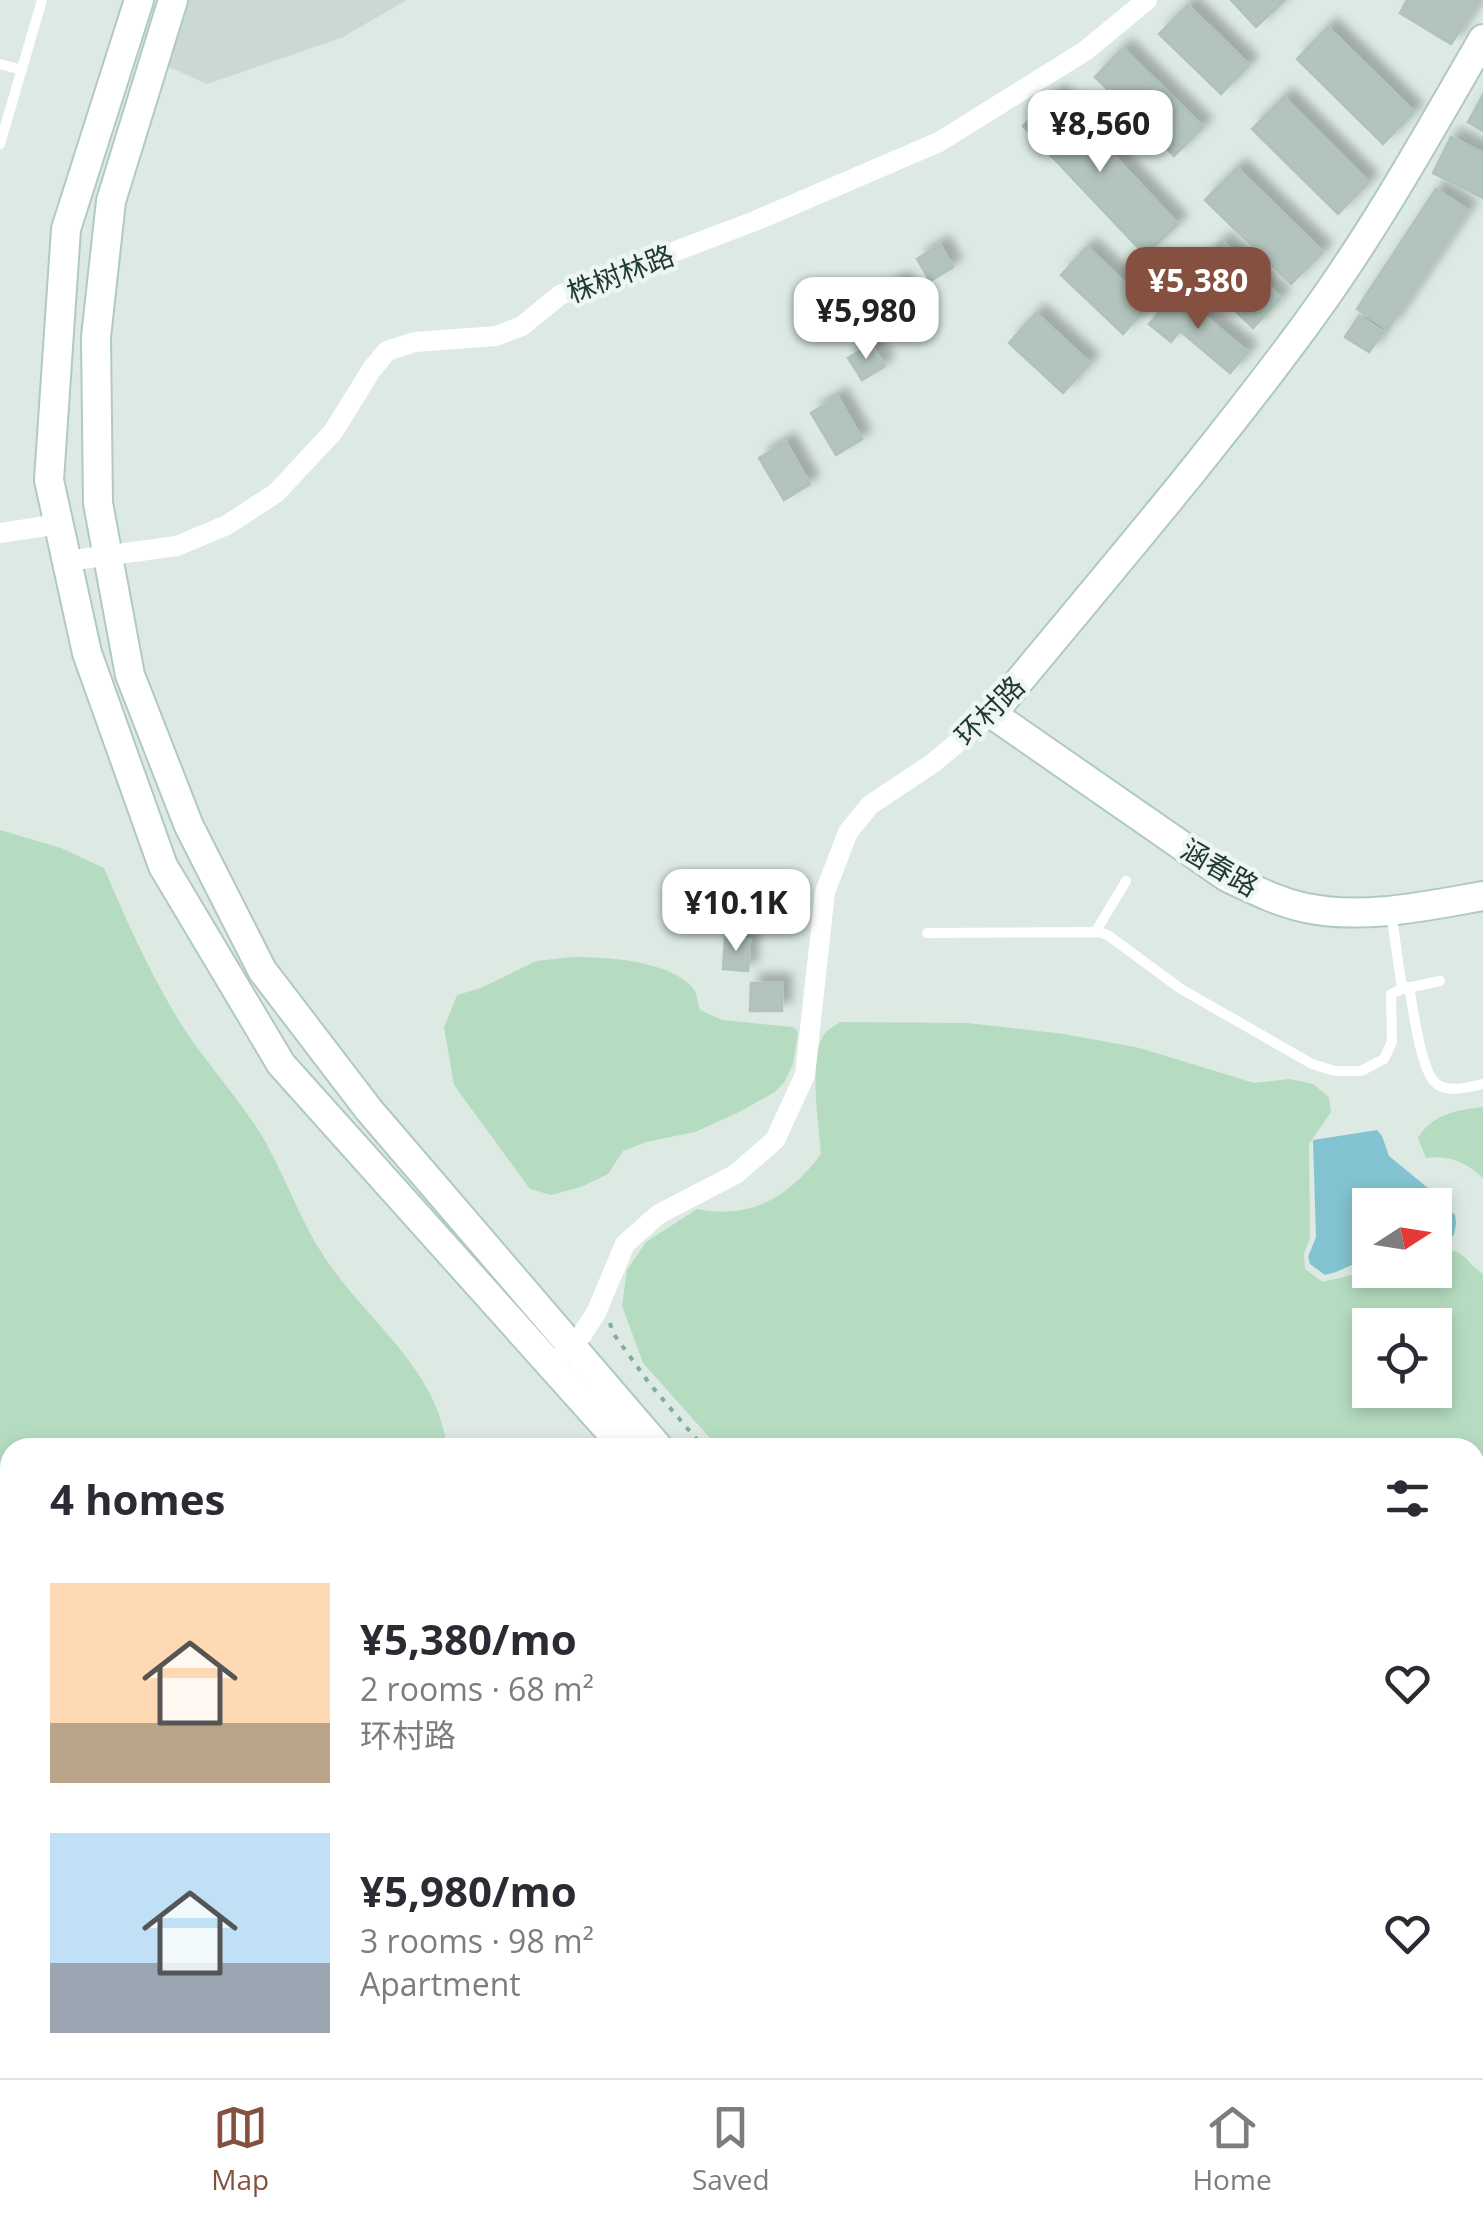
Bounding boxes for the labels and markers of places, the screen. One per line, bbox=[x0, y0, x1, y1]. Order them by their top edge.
pin: ¥8,560 bbox=[1019, 90, 1181, 175]
pin: ¥5,380 bbox=[1117, 247, 1279, 332]
pin: ¥5,980 bbox=[785, 277, 947, 362]
pin: ¥10.1K bbox=[655, 869, 817, 954]

